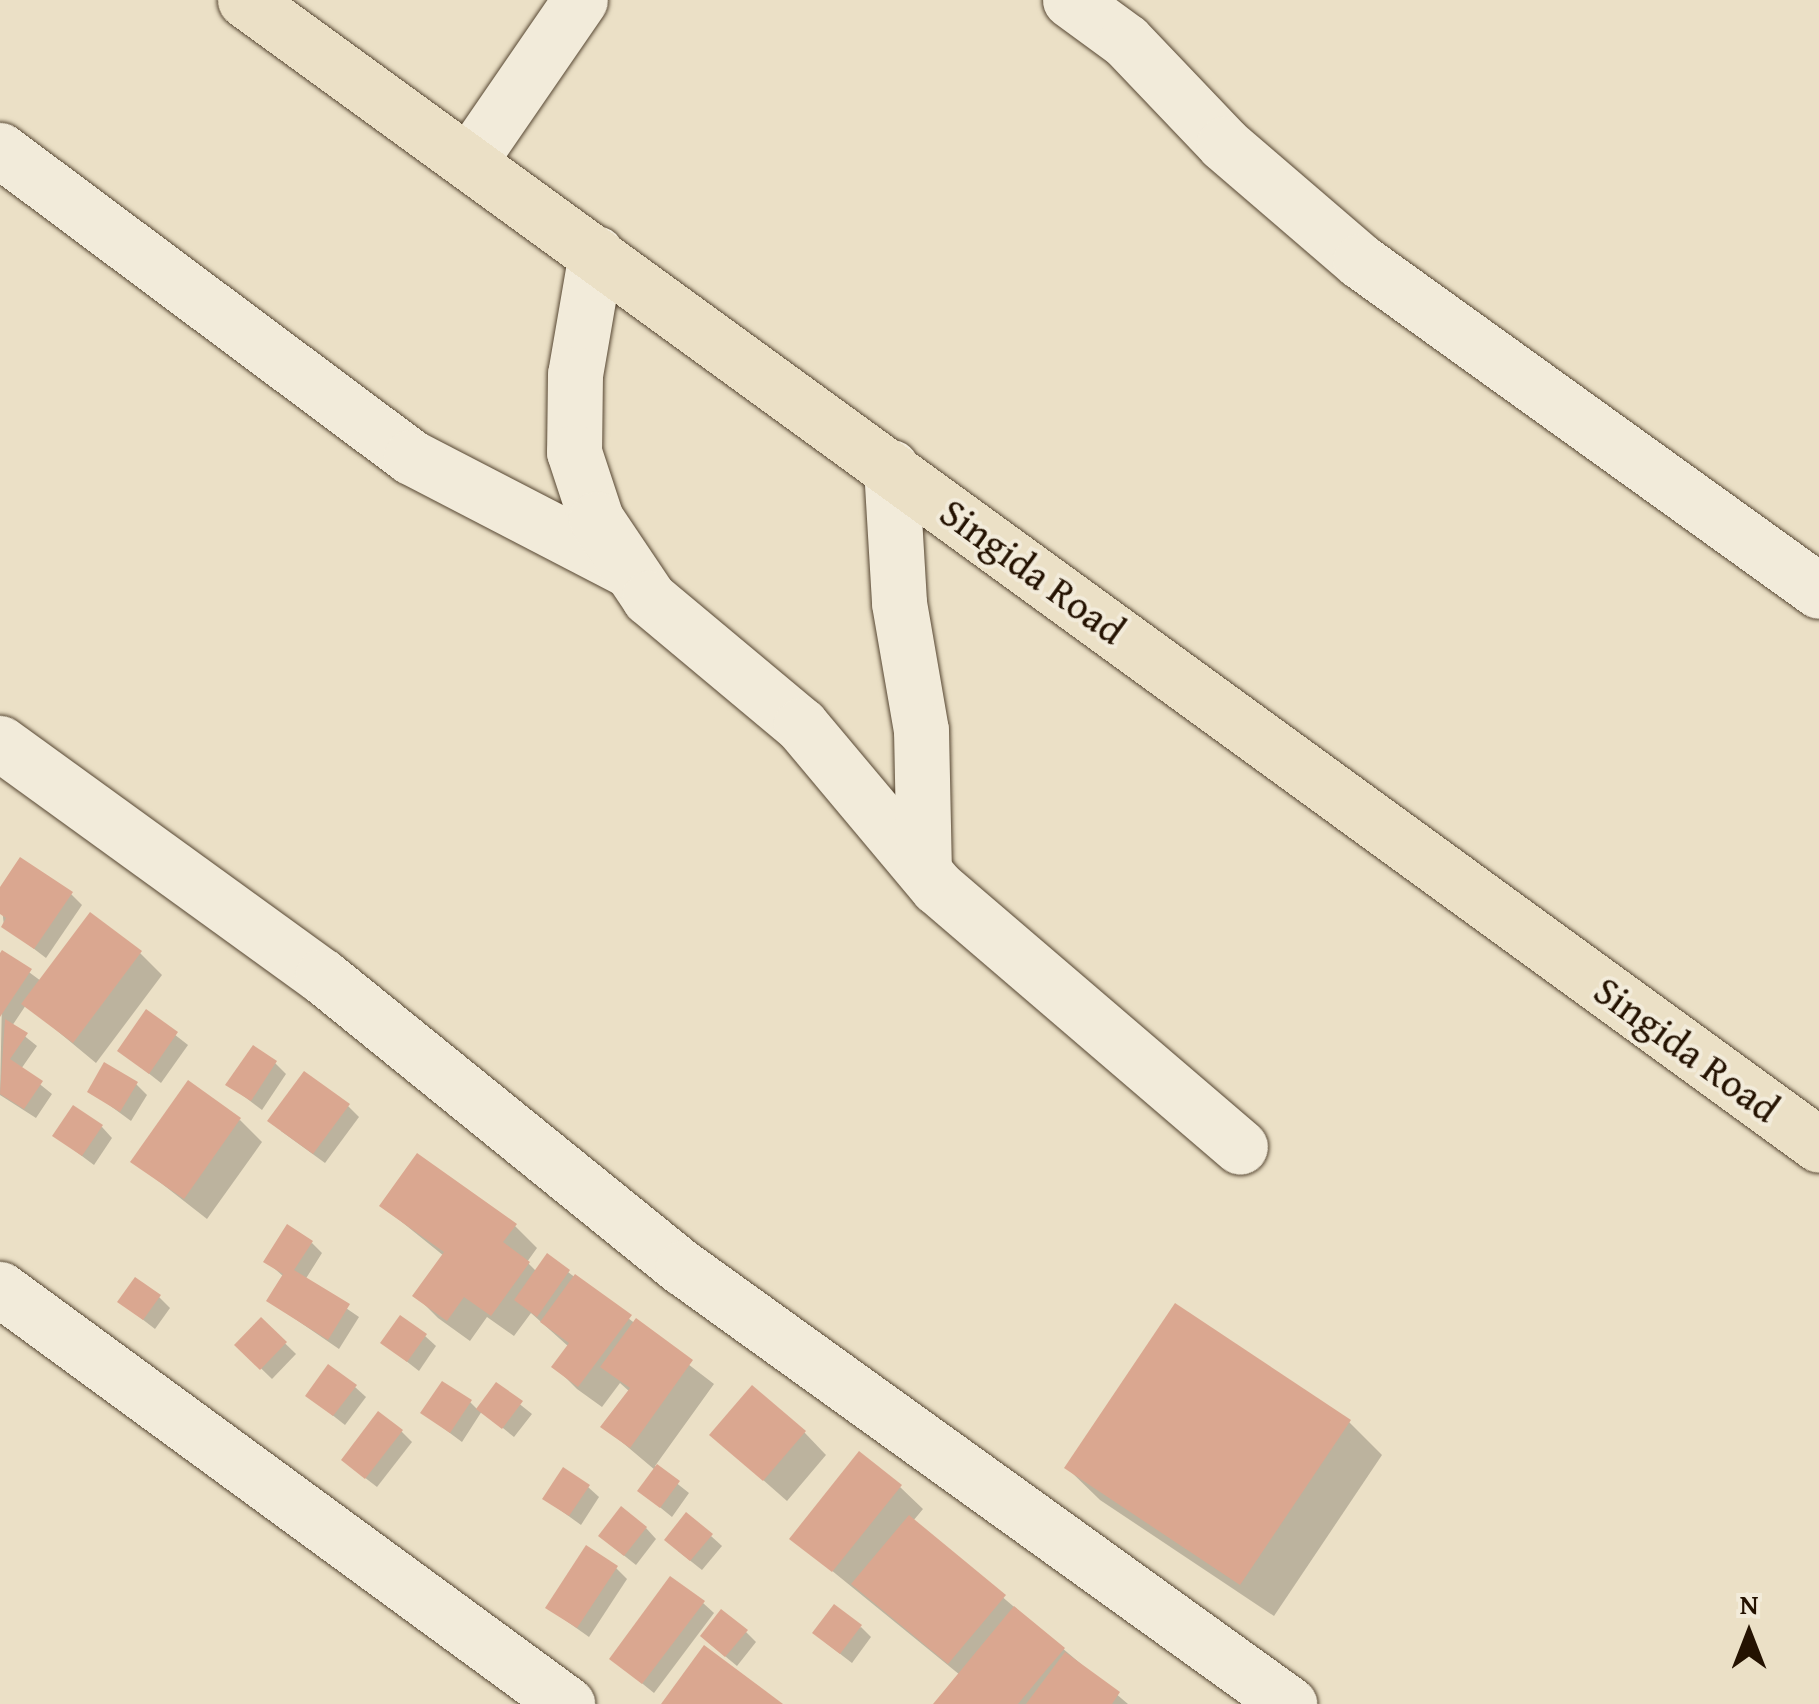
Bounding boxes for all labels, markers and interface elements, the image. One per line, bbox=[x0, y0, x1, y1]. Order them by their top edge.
street label: Singida Road bbox=[931, 488, 1135, 654]
street label: Singida Road bbox=[1585, 966, 1789, 1132]
text: N bbox=[1740, 1583, 1758, 1624]
north arrow bbox=[1699, 1584, 1799, 1684]

